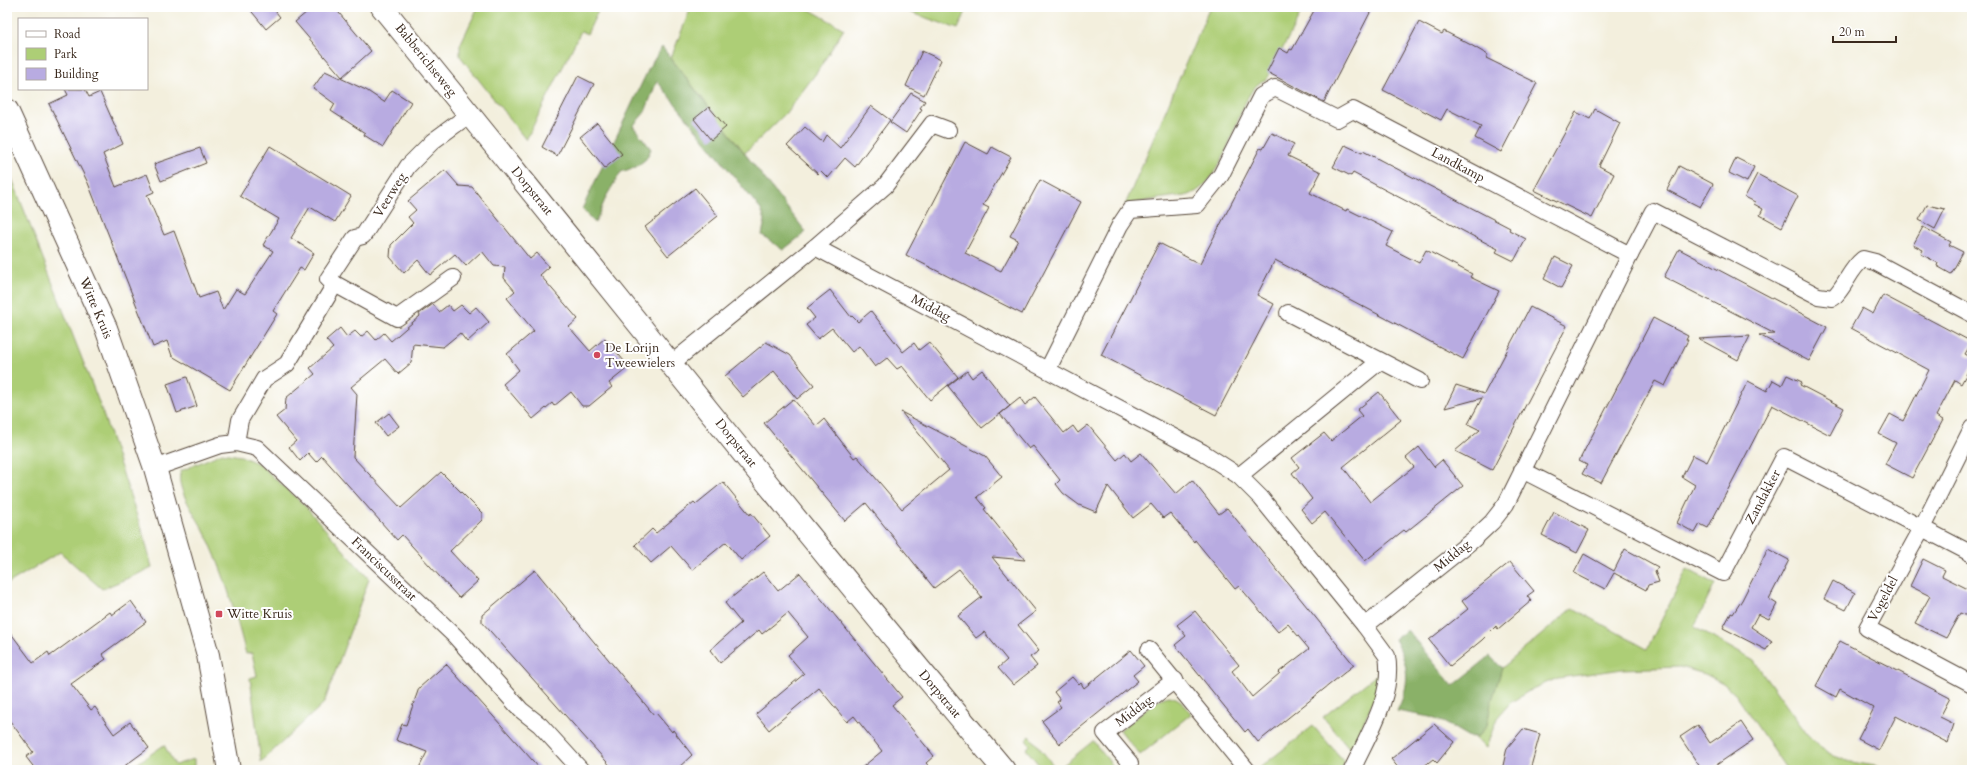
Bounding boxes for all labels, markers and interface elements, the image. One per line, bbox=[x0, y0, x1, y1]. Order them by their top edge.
legend bbox=[18, 18, 148, 90]
scale bar bbox=[1833, 18, 1896, 44]
street label: Babberichseweg bbox=[391, 20, 462, 101]
text: 20 m bbox=[1839, 24, 1866, 40]
text: Road bbox=[54, 26, 81, 42]
text: Park bbox=[54, 46, 78, 62]
text: Building bbox=[54, 66, 99, 82]
street label: Landkamp bbox=[1428, 143, 1488, 187]
street label: Dorpstraat bbox=[507, 163, 557, 219]
street label: Veerweg bbox=[369, 169, 411, 221]
street label: Witte Kruis bbox=[75, 274, 117, 342]
street label: Middag bbox=[908, 290, 955, 326]
place label: De Lorijn Tweewielers bbox=[605, 339, 675, 372]
marker: De Lorijn Tweewielers bbox=[592, 350, 602, 360]
street label: Dorpstraat bbox=[711, 415, 761, 471]
street label: Zandakker bbox=[1741, 466, 1785, 527]
street label: Franciscusstraat bbox=[347, 533, 421, 605]
street label: Middag bbox=[1430, 535, 1475, 576]
street label: Vogeldel bbox=[1864, 572, 1903, 625]
place label: Witte Kruis bbox=[226, 605, 292, 623]
marker: Witte Kruis bbox=[214, 609, 224, 619]
street label: Dorpstraat bbox=[915, 666, 965, 722]
street label: Middag bbox=[1112, 691, 1157, 731]

